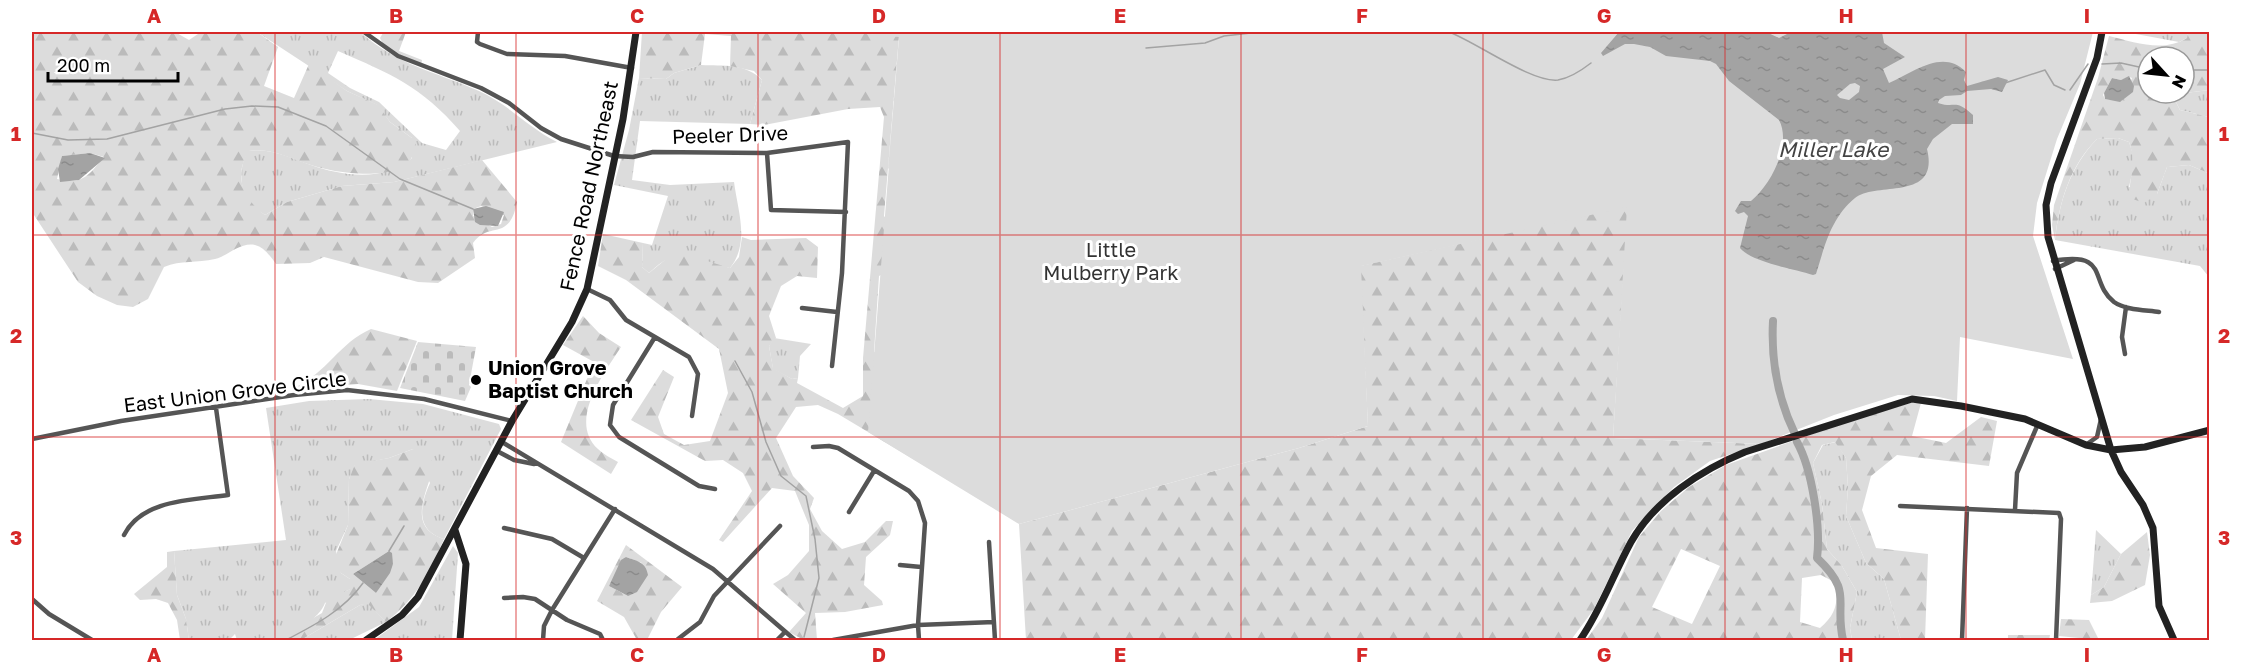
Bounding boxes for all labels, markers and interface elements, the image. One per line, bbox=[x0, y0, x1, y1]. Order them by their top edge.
text: A bbox=[147, 3, 161, 27]
text: B bbox=[389, 3, 403, 27]
text: C bbox=[630, 3, 644, 27]
text: D bbox=[872, 3, 886, 27]
text: E bbox=[1114, 3, 1126, 27]
text: F bbox=[1356, 3, 1368, 27]
text: G bbox=[1597, 3, 1611, 27]
text: H bbox=[1838, 3, 1854, 27]
text: I bbox=[2084, 3, 2090, 27]
scale bar bbox=[48, 45, 178, 83]
north arrow bbox=[2136, 45, 2196, 105]
text: 200 m bbox=[57, 54, 110, 76]
text: N bbox=[2168, 72, 2191, 92]
street label: Fence Road Northeast bbox=[554, 78, 622, 293]
street label: Peeler Drive bbox=[671, 120, 788, 148]
text: 1 bbox=[11, 121, 21, 145]
text: 1 bbox=[2219, 121, 2229, 145]
water label: Miller Lake bbox=[1778, 136, 1890, 162]
park label: Little Mulberry Park bbox=[1043, 237, 1179, 284]
text: 2 bbox=[10, 323, 22, 347]
text: 2 bbox=[2218, 323, 2230, 347]
place label: Union Grove Baptist Church bbox=[488, 355, 633, 402]
street label: East Union Grove Circle bbox=[122, 365, 348, 417]
marker: Union Grove Baptist Church bbox=[469, 373, 483, 387]
text: 3 bbox=[10, 525, 22, 549]
text: 3 bbox=[2218, 525, 2230, 549]
text: A bbox=[147, 642, 161, 666]
text: B bbox=[389, 642, 403, 666]
text: C bbox=[630, 642, 644, 666]
text: D bbox=[872, 642, 886, 666]
text: E bbox=[1114, 642, 1126, 666]
text: F bbox=[1356, 642, 1368, 666]
text: G bbox=[1597, 642, 1611, 666]
text: H bbox=[1838, 642, 1854, 666]
text: I bbox=[2084, 642, 2090, 666]

